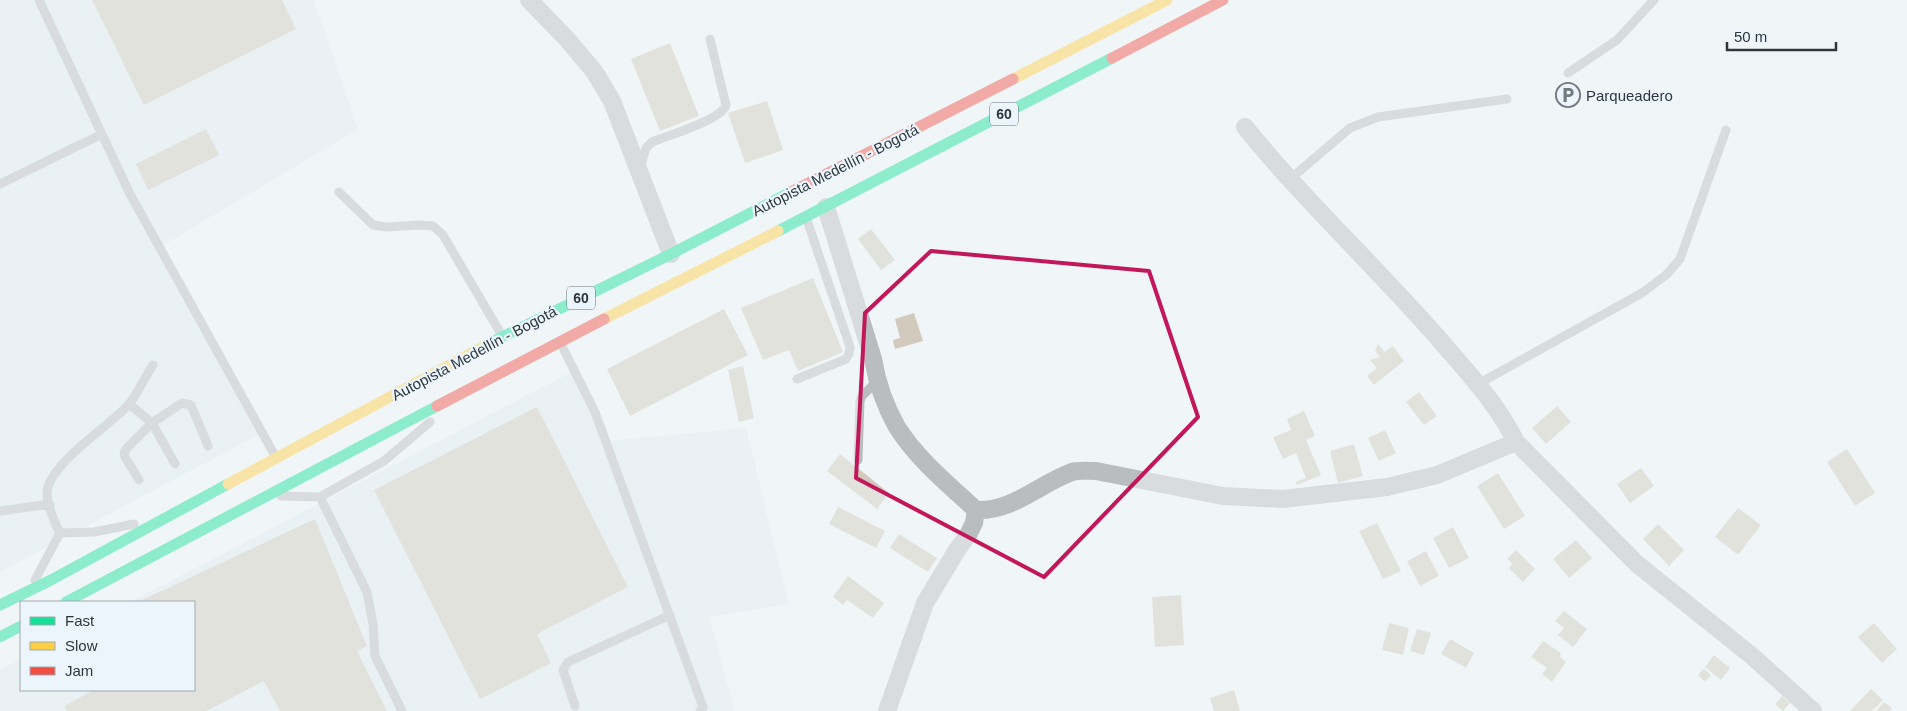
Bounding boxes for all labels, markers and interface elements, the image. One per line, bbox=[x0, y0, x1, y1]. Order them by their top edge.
scale bar bbox=[1727, 20, 1836, 52]
text: 50 m bbox=[1734, 28, 1767, 45]
parking icon: Parqueadero bbox=[1555, 82, 1581, 108]
place label: Parqueadero bbox=[1586, 87, 1673, 104]
road number: 60 bbox=[990, 102, 1018, 126]
street label: Autopista Medellín - Bogotá bbox=[749, 120, 922, 219]
road number: 60 bbox=[567, 286, 595, 310]
street label: Autopista Medellín - Bogotá bbox=[389, 302, 560, 404]
legend bbox=[20, 601, 195, 691]
text: Fast bbox=[65, 612, 95, 629]
text: Slow bbox=[65, 637, 98, 654]
text: Jam bbox=[65, 662, 93, 679]

